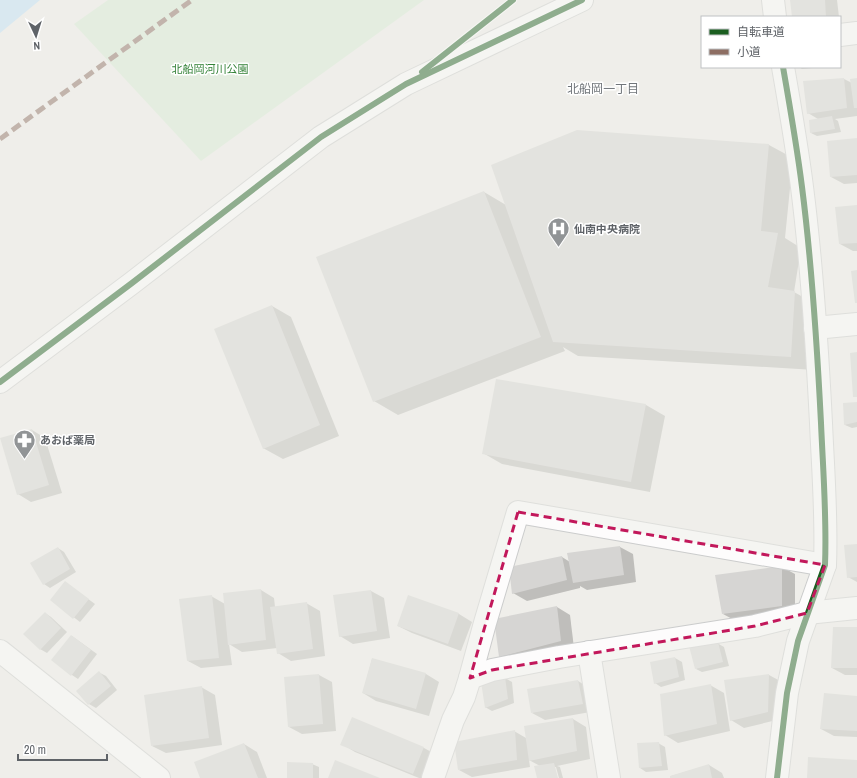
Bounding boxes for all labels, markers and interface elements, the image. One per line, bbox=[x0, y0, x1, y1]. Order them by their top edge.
north arrow bbox=[16, 16, 56, 56]
legend bbox=[701, 16, 841, 68]
text: 自転車道 bbox=[737, 24, 785, 40]
text: N bbox=[33, 39, 40, 53]
text: 小道 bbox=[737, 44, 761, 60]
park label: 北船岡河川公園 bbox=[172, 62, 249, 76]
district label: 北船岡一丁目 bbox=[567, 81, 639, 97]
hospital icon: 仙南中央病院 bbox=[545, 216, 571, 249]
place label: 仙南中央病院 bbox=[574, 222, 640, 236]
pharmacy icon: あおば薬局 bbox=[12, 427, 38, 460]
place label: あおば薬局 bbox=[40, 433, 95, 447]
scale bar bbox=[18, 736, 107, 762]
text: 20 m bbox=[24, 742, 46, 758]

